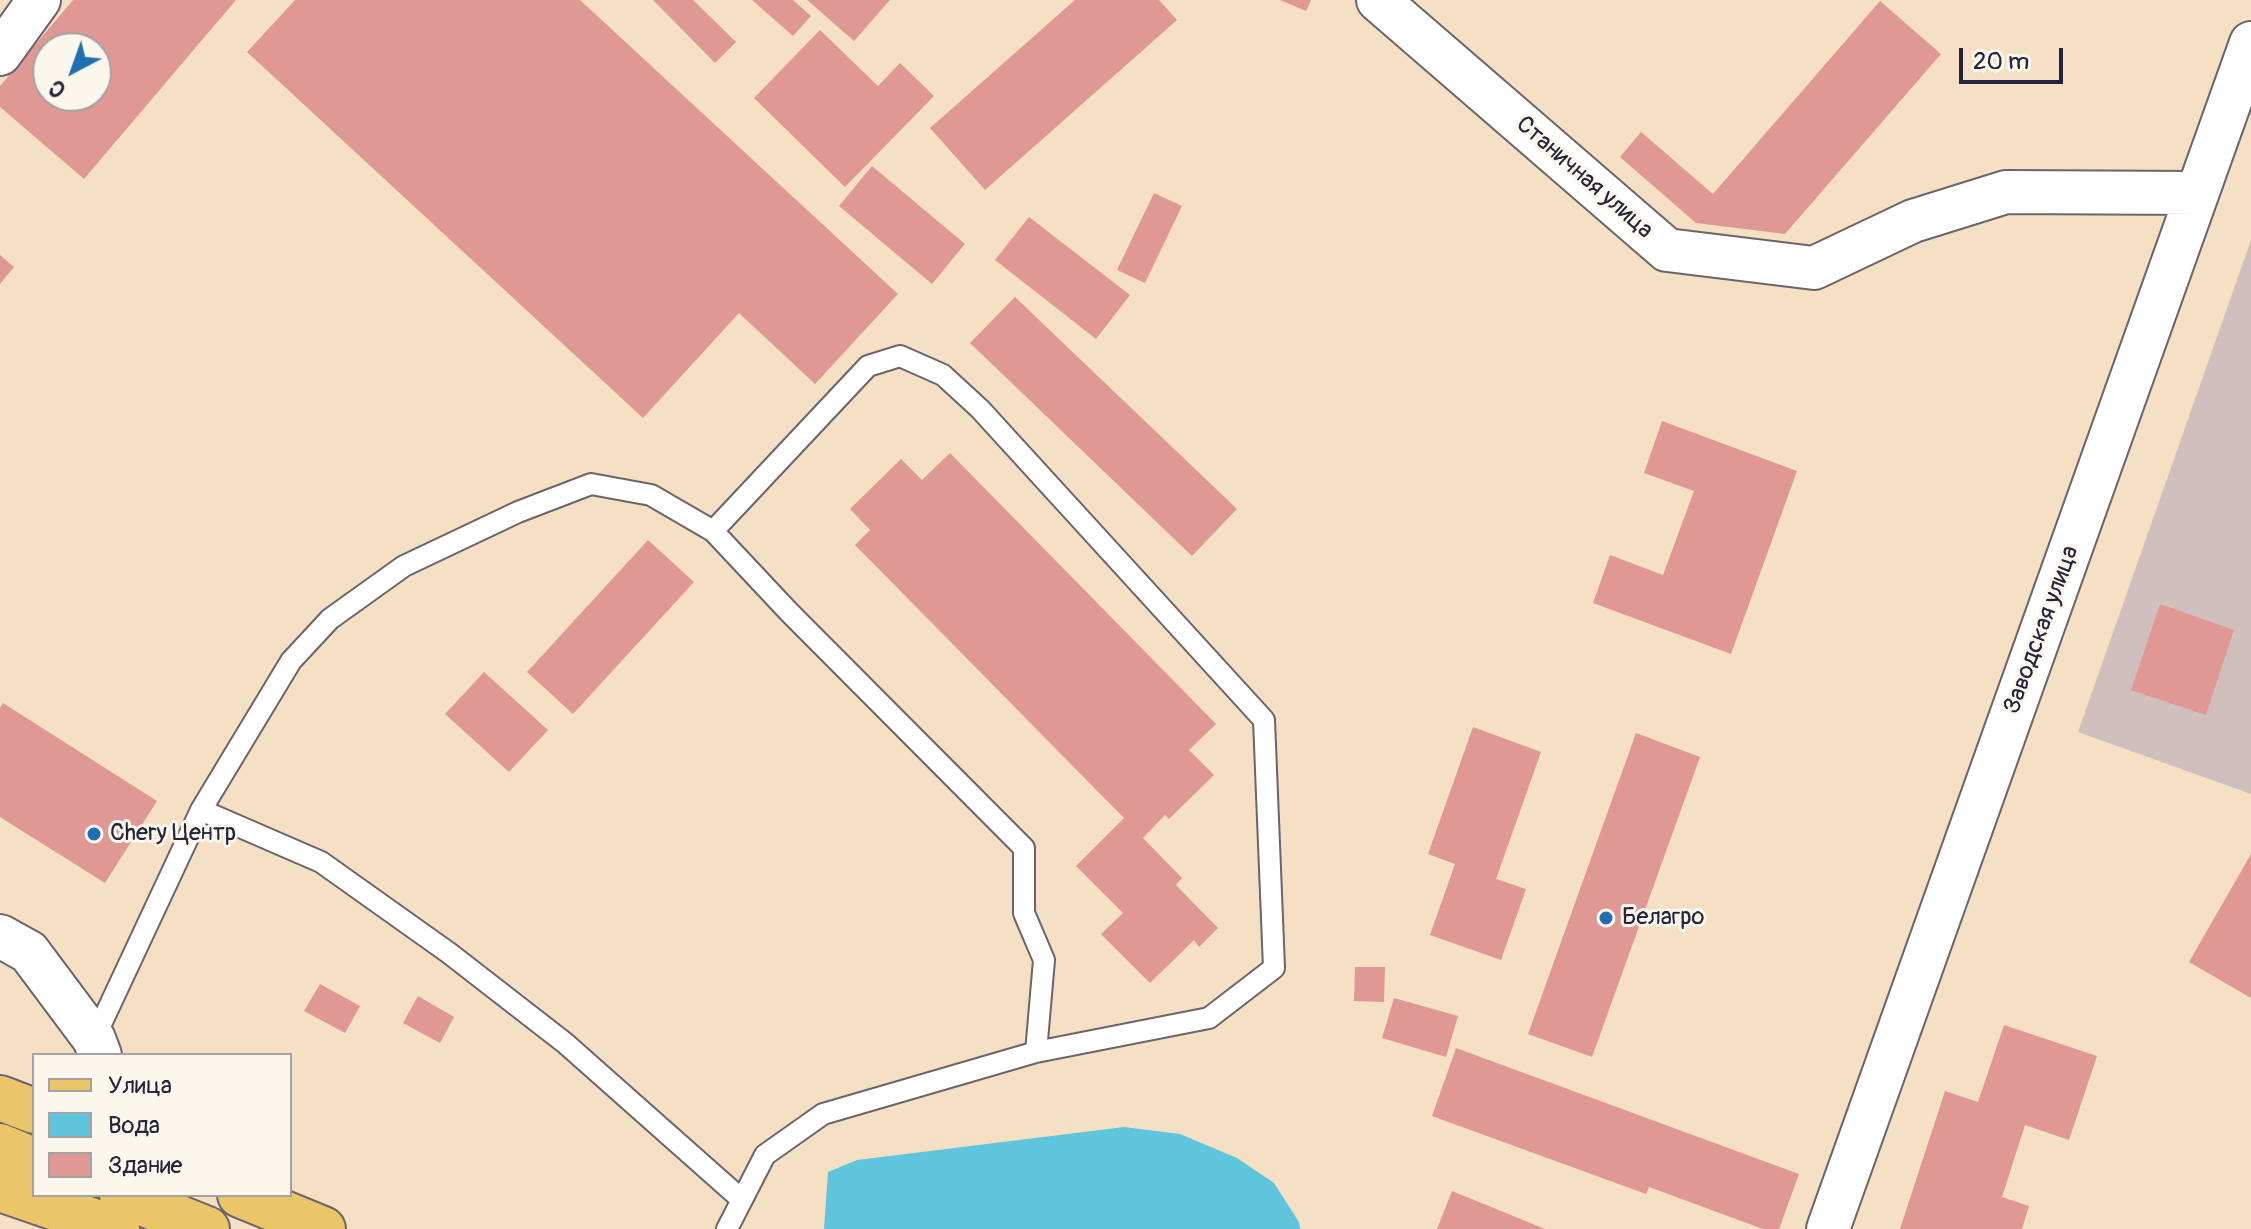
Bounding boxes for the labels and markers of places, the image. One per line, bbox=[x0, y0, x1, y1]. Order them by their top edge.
place label: Chery Центр bbox=[110, 820, 236, 848]
marker: Chery Центр bbox=[85, 825, 103, 843]
place label: Белагро bbox=[1622, 904, 1704, 932]
marker: Белагро bbox=[1597, 909, 1615, 927]

